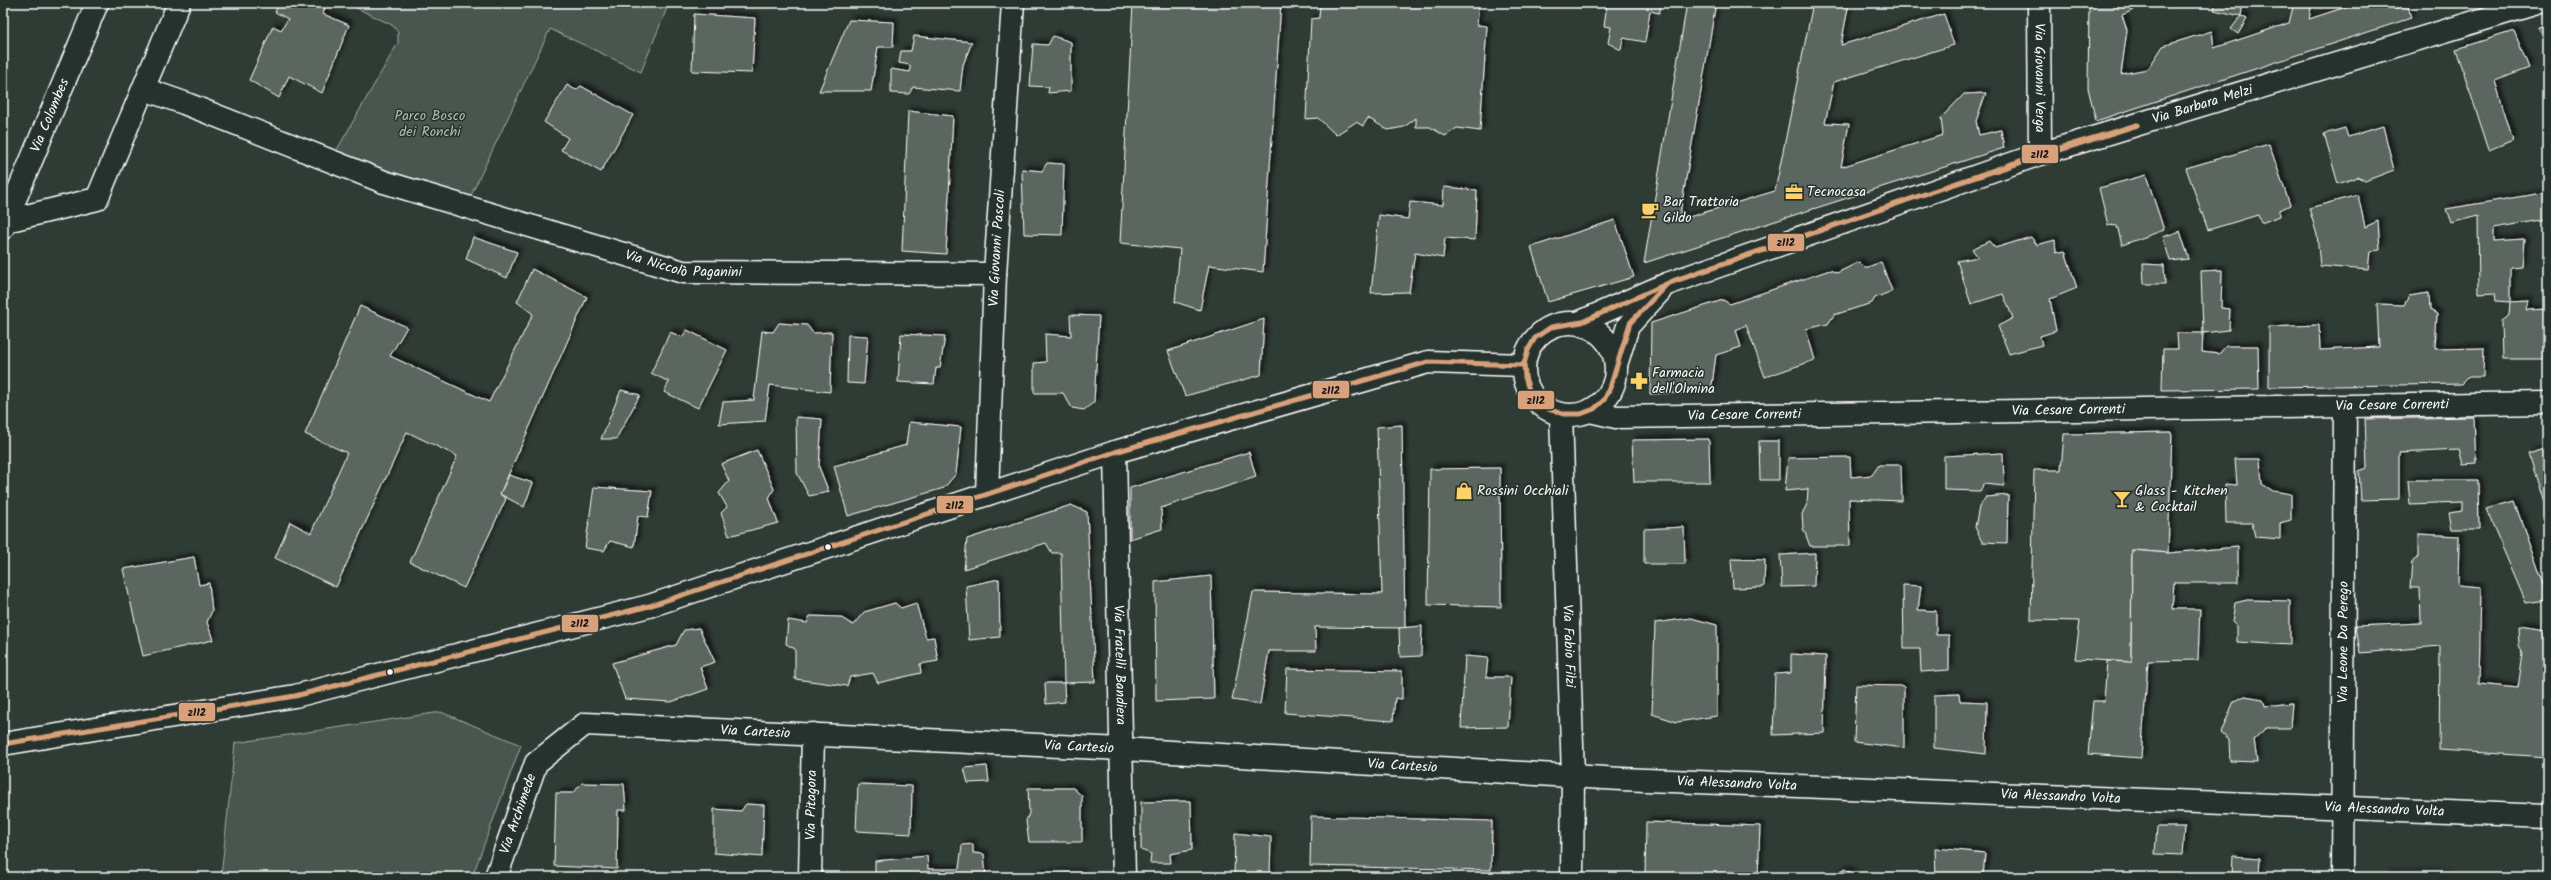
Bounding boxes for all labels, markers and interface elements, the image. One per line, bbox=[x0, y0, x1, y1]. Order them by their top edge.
street label: Via Giovanni Verga bbox=[2028, 23, 2051, 133]
street label: Via Colombes bbox=[25, 75, 75, 156]
street label: Via Barbara Melzi bbox=[2149, 79, 2256, 130]
park label: Parco Bosco dei Ronchi bbox=[395, 105, 465, 143]
line badge: z112 bbox=[2021, 144, 2059, 164]
text: z112 bbox=[2031, 146, 2049, 164]
place label: Tecnocasa bbox=[1807, 181, 1866, 203]
office icon: Tecnocasa bbox=[1784, 182, 1804, 202]
street label: Via Giovanni Pascoli bbox=[983, 188, 1012, 307]
place label: Bar Trattoria Gildo bbox=[1663, 191, 1739, 229]
cafe icon: Bar Trattoria Gildo bbox=[1640, 200, 1660, 220]
line badge: z112 bbox=[1767, 233, 1805, 252]
text: z112 bbox=[1777, 234, 1795, 252]
street label: Via Niccolò Paganini bbox=[622, 244, 743, 283]
place label: Farmacia dell'Olmina bbox=[1652, 362, 1715, 400]
pharmacy icon: Farmacia dell'Olmina bbox=[1629, 371, 1649, 391]
line badge: z112 bbox=[1312, 380, 1350, 399]
text: z112 bbox=[1322, 382, 1340, 400]
line badge: z112 bbox=[1517, 390, 1555, 410]
text: z112 bbox=[1527, 392, 1545, 410]
street label: Via Cesare Correnti bbox=[2335, 393, 2450, 417]
street label: Via Cesare Correnti bbox=[2011, 398, 2126, 422]
street label: Via Cesare Correnti bbox=[1687, 403, 1802, 427]
place label: Rossini Occhiali bbox=[1477, 480, 1569, 502]
place label: Glass - Kitchen & Cocktail bbox=[2135, 480, 2228, 518]
shop icon: Rossini Occhiali bbox=[1454, 481, 1474, 501]
bar icon: Glass - Kitchen & Cocktail bbox=[2112, 489, 2132, 509]
line badge: z112 bbox=[936, 495, 974, 514]
text: z112 bbox=[946, 497, 964, 515]
unlabelled marker bbox=[823, 542, 833, 552]
street label: Via Leone Da Perego bbox=[2332, 581, 2355, 703]
street label: Via Fabio Filzi bbox=[1556, 604, 1581, 688]
street label: Via Fratelli Bandiera bbox=[1107, 605, 1132, 725]
line badge: z112 bbox=[561, 614, 599, 633]
text: z112 bbox=[571, 615, 589, 633]
unlabelled marker bbox=[385, 667, 395, 677]
line badge: z112 bbox=[178, 702, 216, 722]
text: z112 bbox=[188, 704, 206, 722]
street label: Via Cartesio bbox=[720, 719, 791, 745]
street label: Via Cartesio bbox=[1044, 734, 1114, 760]
street label: Via Cartesio bbox=[1367, 753, 1438, 779]
street label: Via Archimede bbox=[494, 770, 543, 857]
street label: Via Pitagora bbox=[800, 770, 823, 840]
street label: Via Alessandro Volta bbox=[1677, 770, 1797, 797]
street label: Via Alessandro Volta bbox=[2000, 783, 2121, 810]
street label: Via Alessandro Volta bbox=[2324, 796, 2445, 823]

